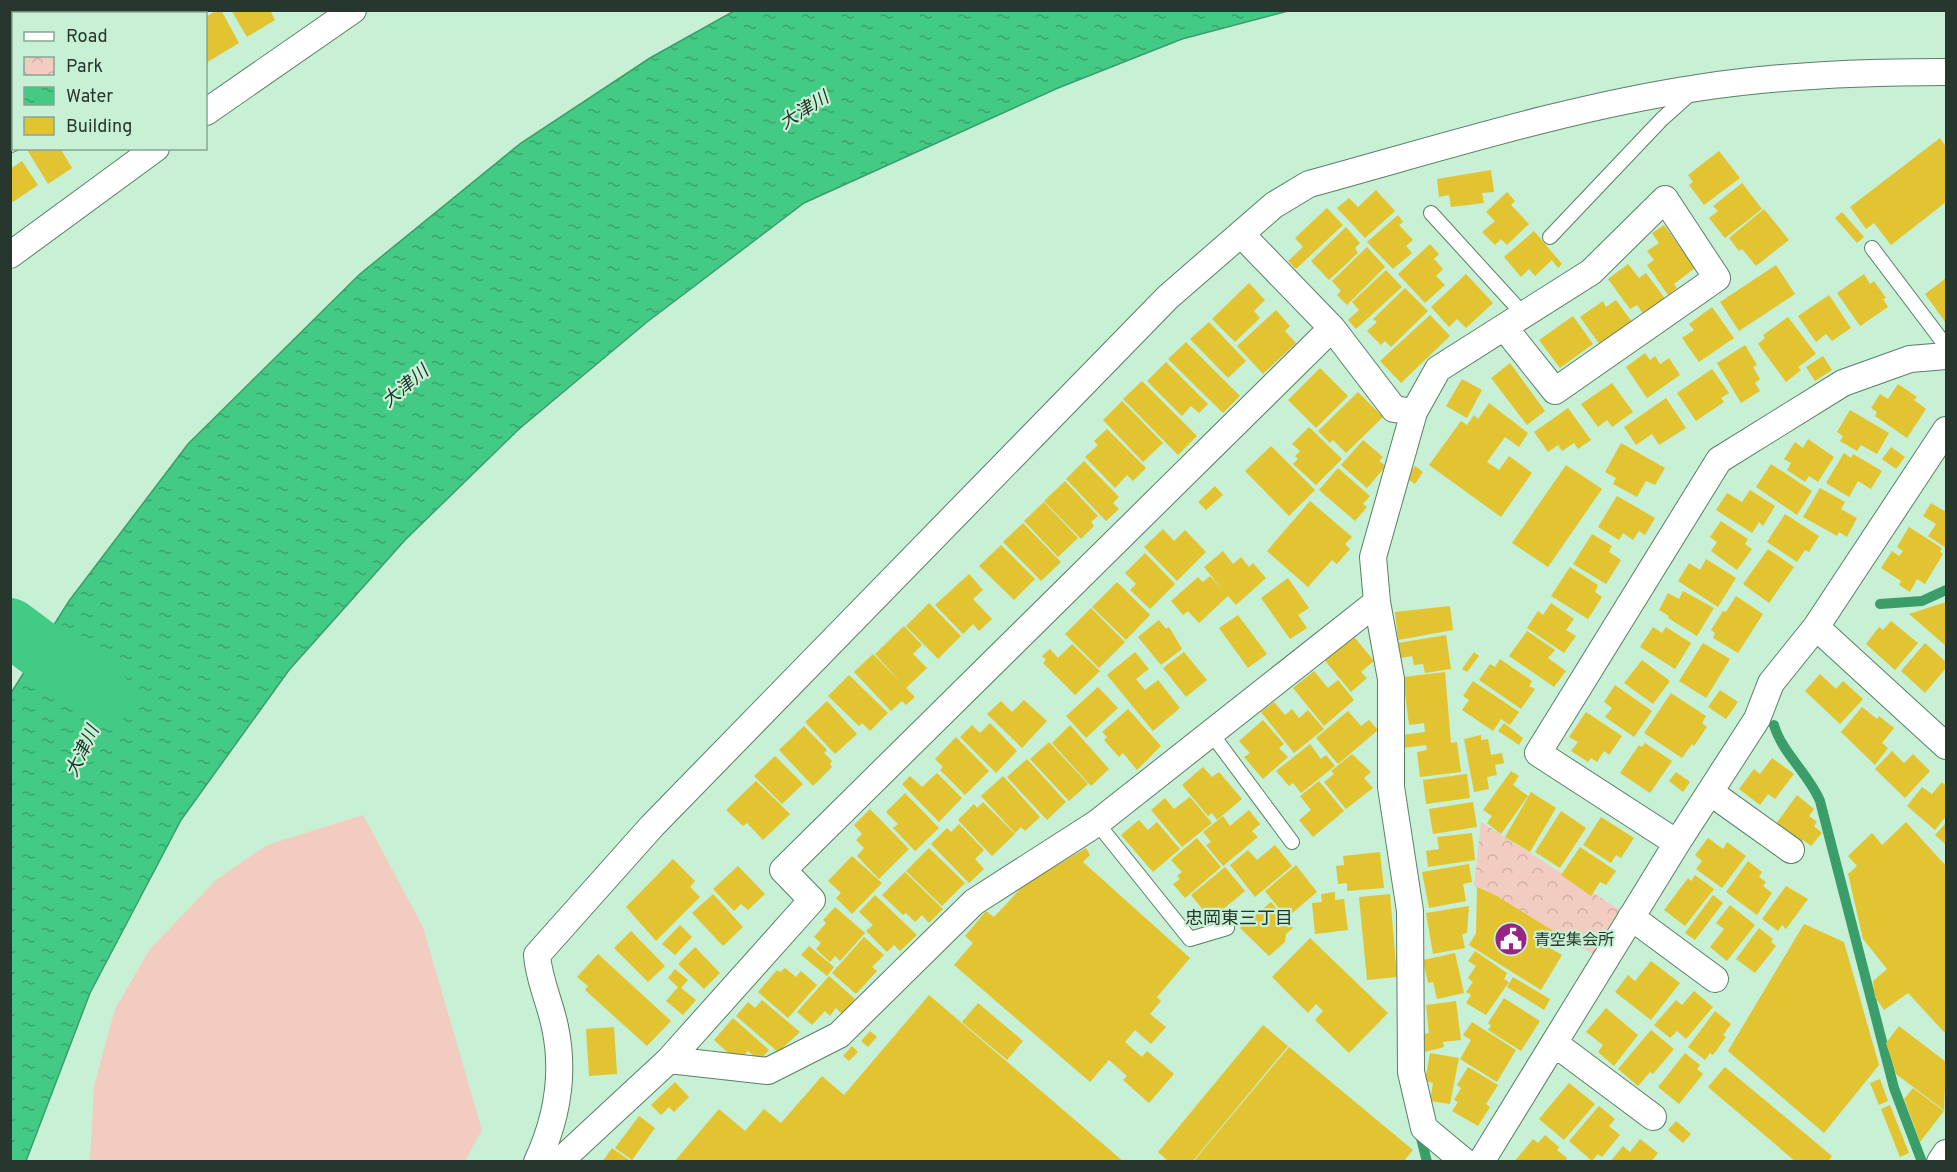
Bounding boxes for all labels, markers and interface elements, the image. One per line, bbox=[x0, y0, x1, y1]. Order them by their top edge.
legend bbox=[12, 12, 207, 150]
text: Road bbox=[66, 26, 108, 49]
text: Park bbox=[66, 56, 103, 79]
text: Water bbox=[66, 86, 113, 109]
water label: 大津川 bbox=[776, 86, 835, 135]
text: Building bbox=[66, 116, 132, 139]
water label: 大津川 bbox=[378, 360, 436, 413]
water label: 大津川 bbox=[62, 720, 106, 781]
district label: 忠岡東三丁目 bbox=[1185, 908, 1293, 931]
public building icon: 青空集会所 bbox=[1493, 921, 1529, 957]
place label: 青空集会所 bbox=[1534, 931, 1614, 951]

